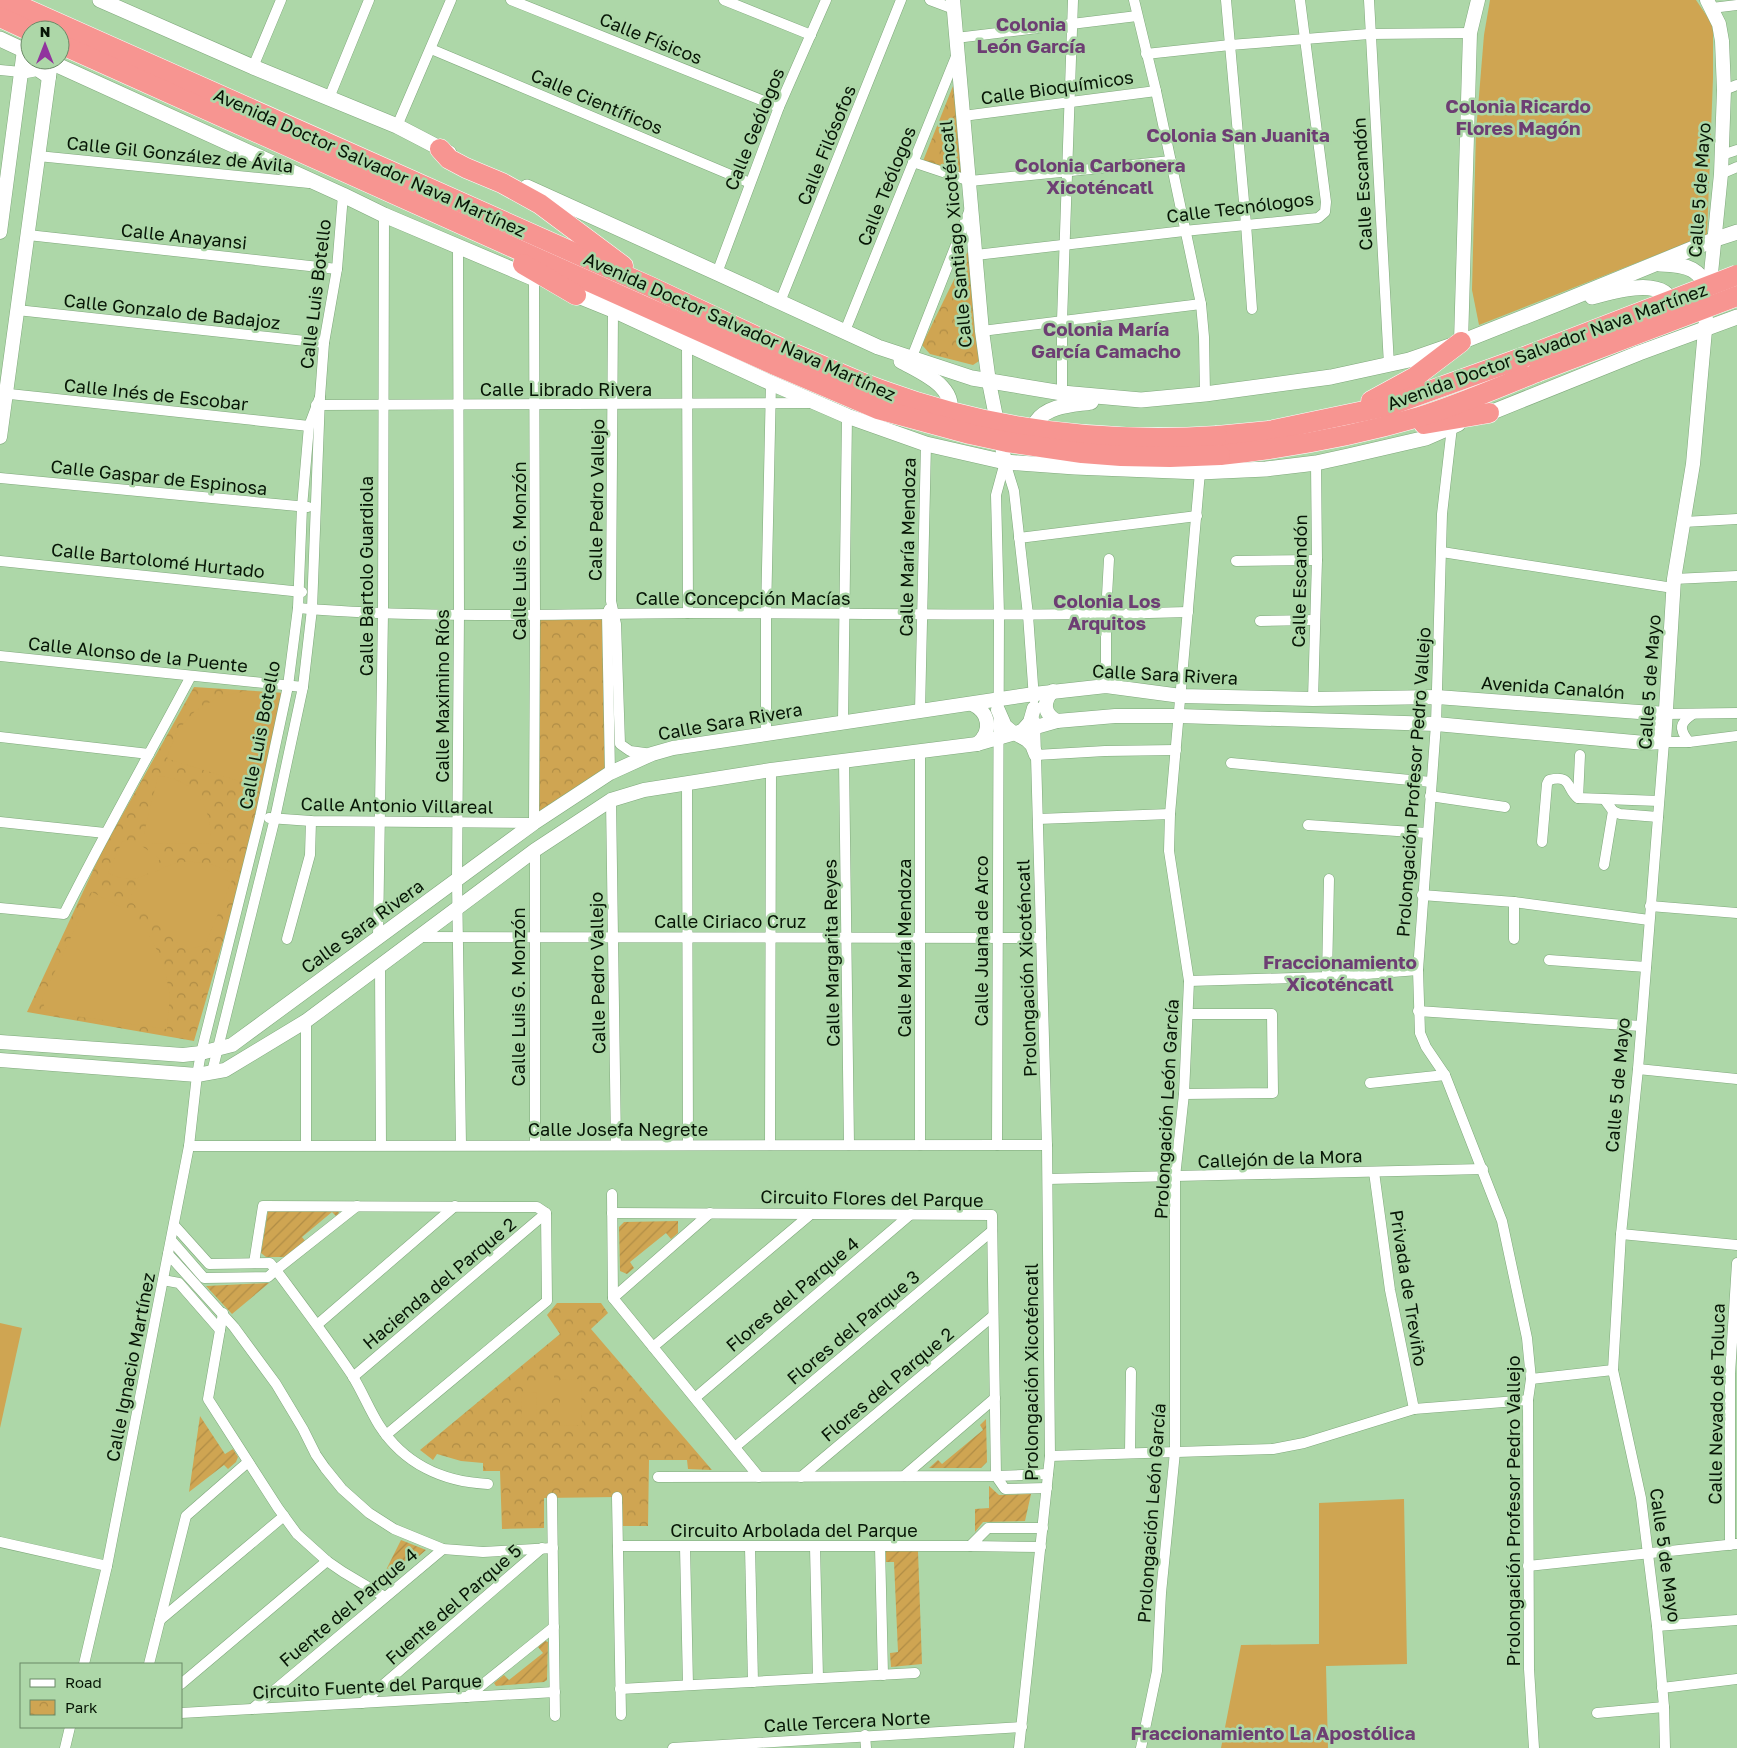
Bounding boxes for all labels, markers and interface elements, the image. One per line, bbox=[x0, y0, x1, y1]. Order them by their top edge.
street label: Calle Físicos bbox=[596, 7, 706, 69]
district label: Colonia León García bbox=[977, 12, 1085, 57]
north arrow bbox=[20, 20, 70, 70]
text: N bbox=[40, 23, 50, 40]
street label: Calle Científicos bbox=[528, 63, 666, 139]
street label: Calle Geólogos bbox=[719, 64, 789, 194]
street label: Calle Bioquímicos bbox=[979, 65, 1135, 109]
street label: Calle Filósofos bbox=[792, 82, 860, 208]
street label: Avenida Doctor Salvador Nava Martínez bbox=[211, 83, 529, 241]
district label: Colonia Ricardo Flores Magón bbox=[1445, 94, 1591, 139]
street label: Calle Escandón bbox=[1348, 117, 1376, 251]
street label: Calle Santiago Xicoténcatl bbox=[934, 119, 976, 349]
street label: Calle 5 de Mayo bbox=[1683, 122, 1715, 258]
street label: Calle Teólogos bbox=[852, 123, 920, 249]
district label: Colonia San Juanita bbox=[1146, 123, 1330, 146]
street label: Calle Gil González de Ávila bbox=[66, 131, 294, 177]
district label: Colonia Carbonera Xicoténcatl bbox=[1015, 153, 1185, 198]
street label: Calle Tecnólogos bbox=[1165, 187, 1315, 227]
street label: Calle Anayansi bbox=[120, 218, 248, 254]
street label: Calle Luis Botello bbox=[295, 218, 335, 370]
street label: Avenida Doctor Salvador Nava Martínez bbox=[581, 247, 899, 405]
street label: Avenida Doctor Salvador Nava Martínez bbox=[1384, 278, 1710, 414]
street label: Calle Gonzalo de Badajoz bbox=[63, 289, 281, 333]
district label: Colonia María García Camacho bbox=[1031, 317, 1181, 362]
street label: Calle Inés de Escobar bbox=[63, 373, 249, 415]
street label: Calle Librado Rivera bbox=[480, 378, 652, 400]
street label: Calle Pedro Vallejo bbox=[584, 419, 608, 581]
street label: Calle Gaspar de Espinosa bbox=[50, 455, 268, 499]
street label: Calle María Mendoza bbox=[894, 457, 920, 637]
street label: Calle Luis G. Monzón bbox=[508, 462, 530, 640]
street label: Calle Bartolo Guardiola bbox=[355, 476, 377, 676]
street label: Calle Escandón bbox=[1287, 514, 1311, 648]
street label: Calle Bartolomé Hurtado bbox=[50, 538, 266, 582]
street label: Calle Concepción Macías bbox=[635, 587, 851, 609]
district label: Colonia Los Arquitos bbox=[1053, 589, 1161, 634]
street label: Calle Maximino Ríos bbox=[431, 609, 453, 783]
street label: Calle 5 de Mayo bbox=[1633, 614, 1665, 750]
street label: Prolongación Profesor Pedro Vallejo bbox=[1391, 626, 1435, 938]
street label: Calle Alonso de la Puente bbox=[27, 632, 249, 676]
street label: Calle Luis Botello bbox=[234, 659, 284, 811]
street label: Calle Sara Rivera bbox=[1091, 659, 1239, 689]
street label: Avenida Canalón bbox=[1480, 671, 1626, 703]
street label: Calle Sara Rivera bbox=[656, 697, 804, 745]
street label: Calle Antonio Villareal bbox=[301, 792, 494, 818]
street label: Calle Juana de Arco bbox=[970, 856, 992, 1027]
street label: Calle María Mendoza bbox=[893, 858, 915, 1038]
street label: Prolongación Xicoténcatl bbox=[1011, 858, 1041, 1077]
street label: Calle Margarita Reyes bbox=[818, 859, 844, 1047]
street label: Calle Sara Rivera bbox=[296, 874, 428, 978]
street label: Calle Pedro Vallejo bbox=[585, 892, 609, 1054]
street label: Calle Luis G. Monzón bbox=[507, 908, 529, 1086]
street label: Calle Ciriaco Cruz bbox=[654, 910, 806, 932]
district label: Fraccionamiento Xicoténcatl bbox=[1263, 950, 1417, 995]
street label: Prolongación León García bbox=[1149, 998, 1183, 1220]
street label: Calle 5 de Mayo bbox=[1600, 1017, 1634, 1153]
street label: Calle Josefa Negrete bbox=[528, 1118, 708, 1140]
street label: Callejón de la Mora bbox=[1197, 1144, 1363, 1172]
street label: Circuito Flores del Parque bbox=[760, 1185, 984, 1211]
street label: Privada de Treviño bbox=[1386, 1208, 1432, 1368]
street label: Hacienda del Parque 2 bbox=[358, 1212, 520, 1354]
street label: Flores del Parque 4 bbox=[721, 1232, 863, 1356]
street label: Prolongación Xicoténcatl bbox=[1020, 1263, 1042, 1481]
street label: Flores del Parque 3 bbox=[782, 1265, 924, 1389]
street label: Calle Ignacio Martínez bbox=[101, 1270, 159, 1464]
street label: Calle Nevado de Toluca bbox=[1703, 1303, 1729, 1505]
street label: Flores del Parque 2 bbox=[816, 1322, 958, 1446]
street label: Prolongación Profesor Pedro Vallejo bbox=[1502, 1356, 1524, 1666]
street label: Prolongación León García bbox=[1132, 1402, 1170, 1624]
street label: Calle 5 de Mayo bbox=[1646, 1486, 1686, 1624]
street label: Circuito Arbolada del Parque bbox=[670, 1519, 918, 1541]
street label: Fuente del Parque 5 bbox=[381, 1539, 525, 1669]
street label: Fuente del Parque 4 bbox=[275, 1543, 421, 1671]
legend bbox=[20, 1663, 182, 1728]
street label: Circuito Fuente del Parque bbox=[252, 1669, 482, 1703]
text: Road bbox=[65, 1673, 102, 1691]
text: Park bbox=[65, 1698, 98, 1716]
street label: Calle Tercera Norte bbox=[763, 1706, 931, 1736]
district label: Fraccionamiento La Apostólica bbox=[1130, 1721, 1416, 1744]

